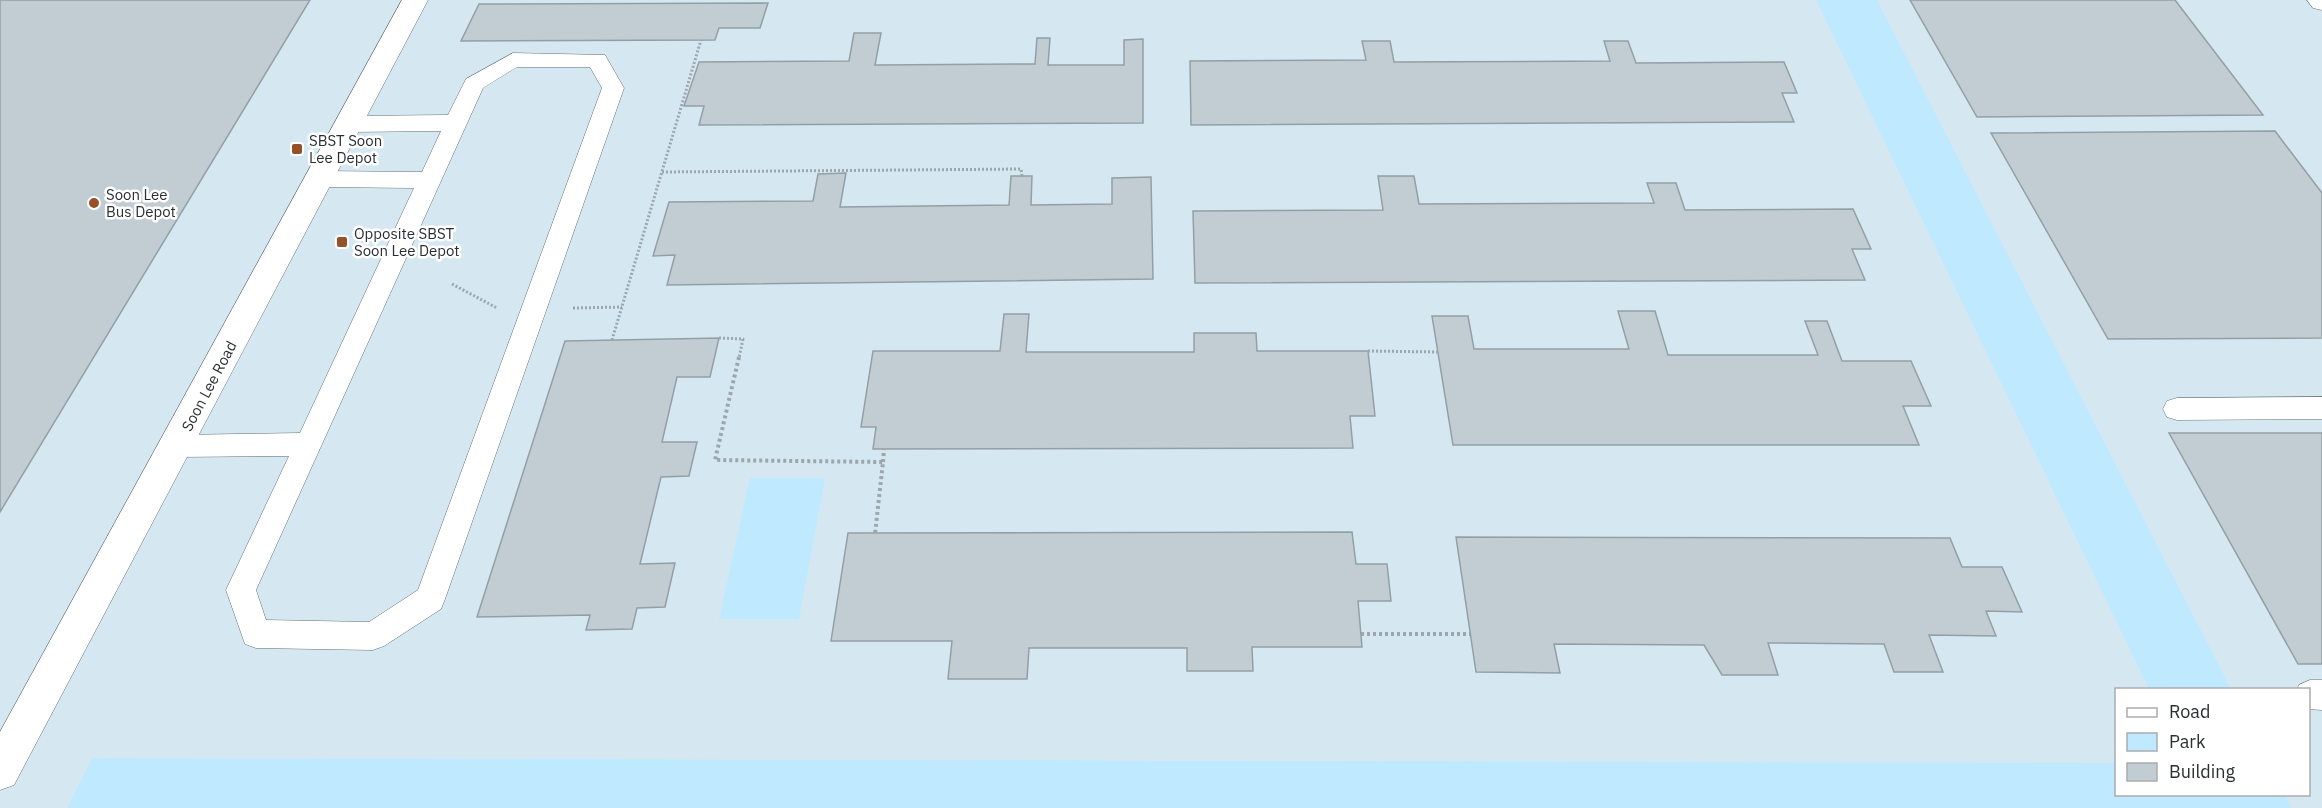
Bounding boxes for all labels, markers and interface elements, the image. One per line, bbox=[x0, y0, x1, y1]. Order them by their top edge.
place label: SBST Soon Lee Depot bbox=[309, 131, 382, 167]
marker: SBST Soon Lee Depot bbox=[290, 142, 304, 156]
place label: Soon Lee Bus Depot bbox=[106, 185, 176, 221]
marker: Soon Lee Bus Depot bbox=[87, 196, 101, 210]
place label: Opposite SBST Soon Lee Depot bbox=[354, 224, 460, 260]
marker: Opposite SBST Soon Lee Depot bbox=[335, 235, 349, 249]
street label: Soon Lee Road bbox=[177, 338, 241, 434]
legend bbox=[2115, 688, 2310, 796]
text: Road bbox=[2169, 700, 2210, 723]
text: Park bbox=[2169, 730, 2206, 753]
text: Building bbox=[2169, 760, 2236, 783]

